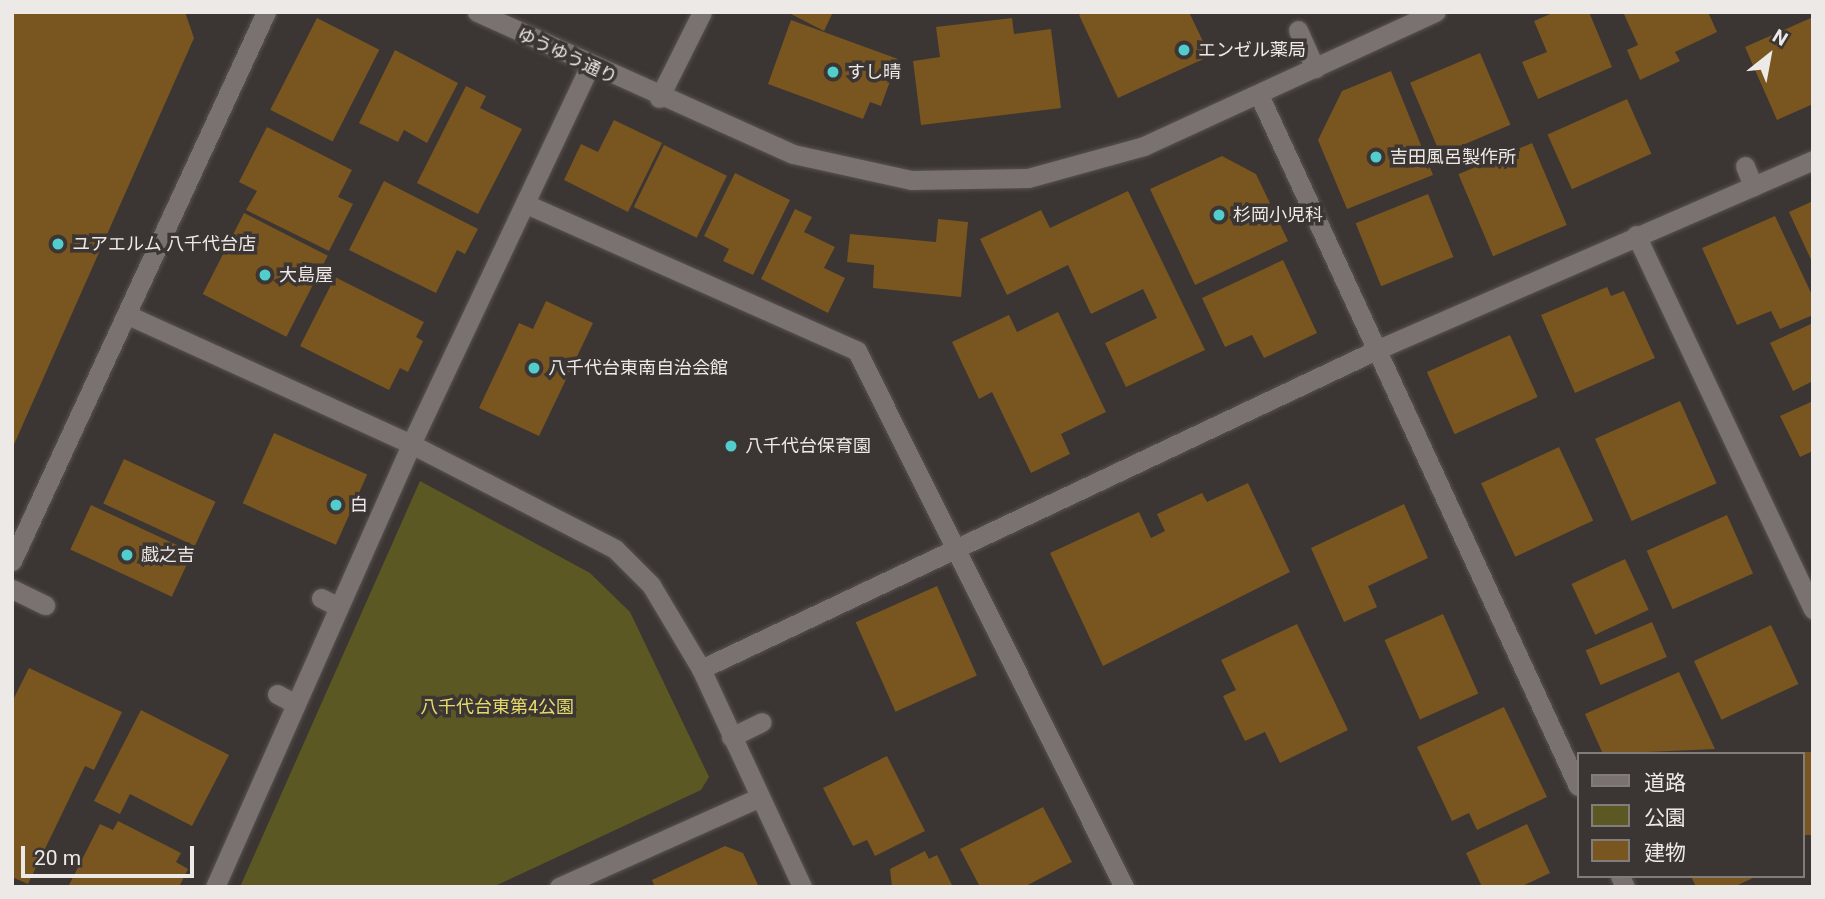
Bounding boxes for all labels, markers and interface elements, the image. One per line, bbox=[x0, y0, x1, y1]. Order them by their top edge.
north arrow bbox=[1734, 21, 1804, 91]
street label: ゆうゆう通り bbox=[513, 23, 621, 89]
text: N bbox=[1768, 24, 1792, 51]
place label: エンゼル薬局 bbox=[1198, 39, 1306, 61]
marker: エンゼル薬局 bbox=[1176, 42, 1192, 58]
place label: すし晴 bbox=[847, 61, 901, 83]
marker: すし晴 bbox=[825, 64, 841, 80]
place label: 吉田風呂製作所 bbox=[1390, 146, 1516, 168]
marker: 吉田風呂製作所 bbox=[1368, 149, 1384, 165]
place label: 杉岡小児科 bbox=[1233, 204, 1323, 226]
marker: 杉岡小児科 bbox=[1211, 207, 1227, 223]
place label: ユアエルム 八千代台店 bbox=[72, 233, 256, 255]
marker: ユアエルム 八千代台店 bbox=[50, 236, 66, 252]
place label: 大島屋 bbox=[279, 264, 333, 286]
marker: 大島屋 bbox=[257, 267, 273, 283]
place label: 八千代台東南自治会館 bbox=[548, 357, 728, 379]
marker: 八千代台東南自治会館 bbox=[526, 360, 542, 376]
place label: 八千代台保育園 bbox=[745, 435, 871, 457]
marker: 八千代台保育園 bbox=[723, 438, 739, 454]
place label: 白 bbox=[350, 494, 368, 516]
marker: 白 bbox=[328, 497, 344, 513]
place label: 戯之吉 bbox=[141, 544, 195, 566]
marker: 戯之吉 bbox=[119, 547, 135, 563]
park label: 八千代台東第4公園 bbox=[420, 696, 574, 718]
legend bbox=[1576, 752, 1804, 878]
text: 道路 bbox=[1644, 771, 1686, 795]
text: 公園 bbox=[1644, 806, 1686, 830]
scale bar bbox=[24, 832, 198, 876]
text: 建物 bbox=[1644, 841, 1686, 865]
text: 20 m bbox=[34, 846, 81, 870]

